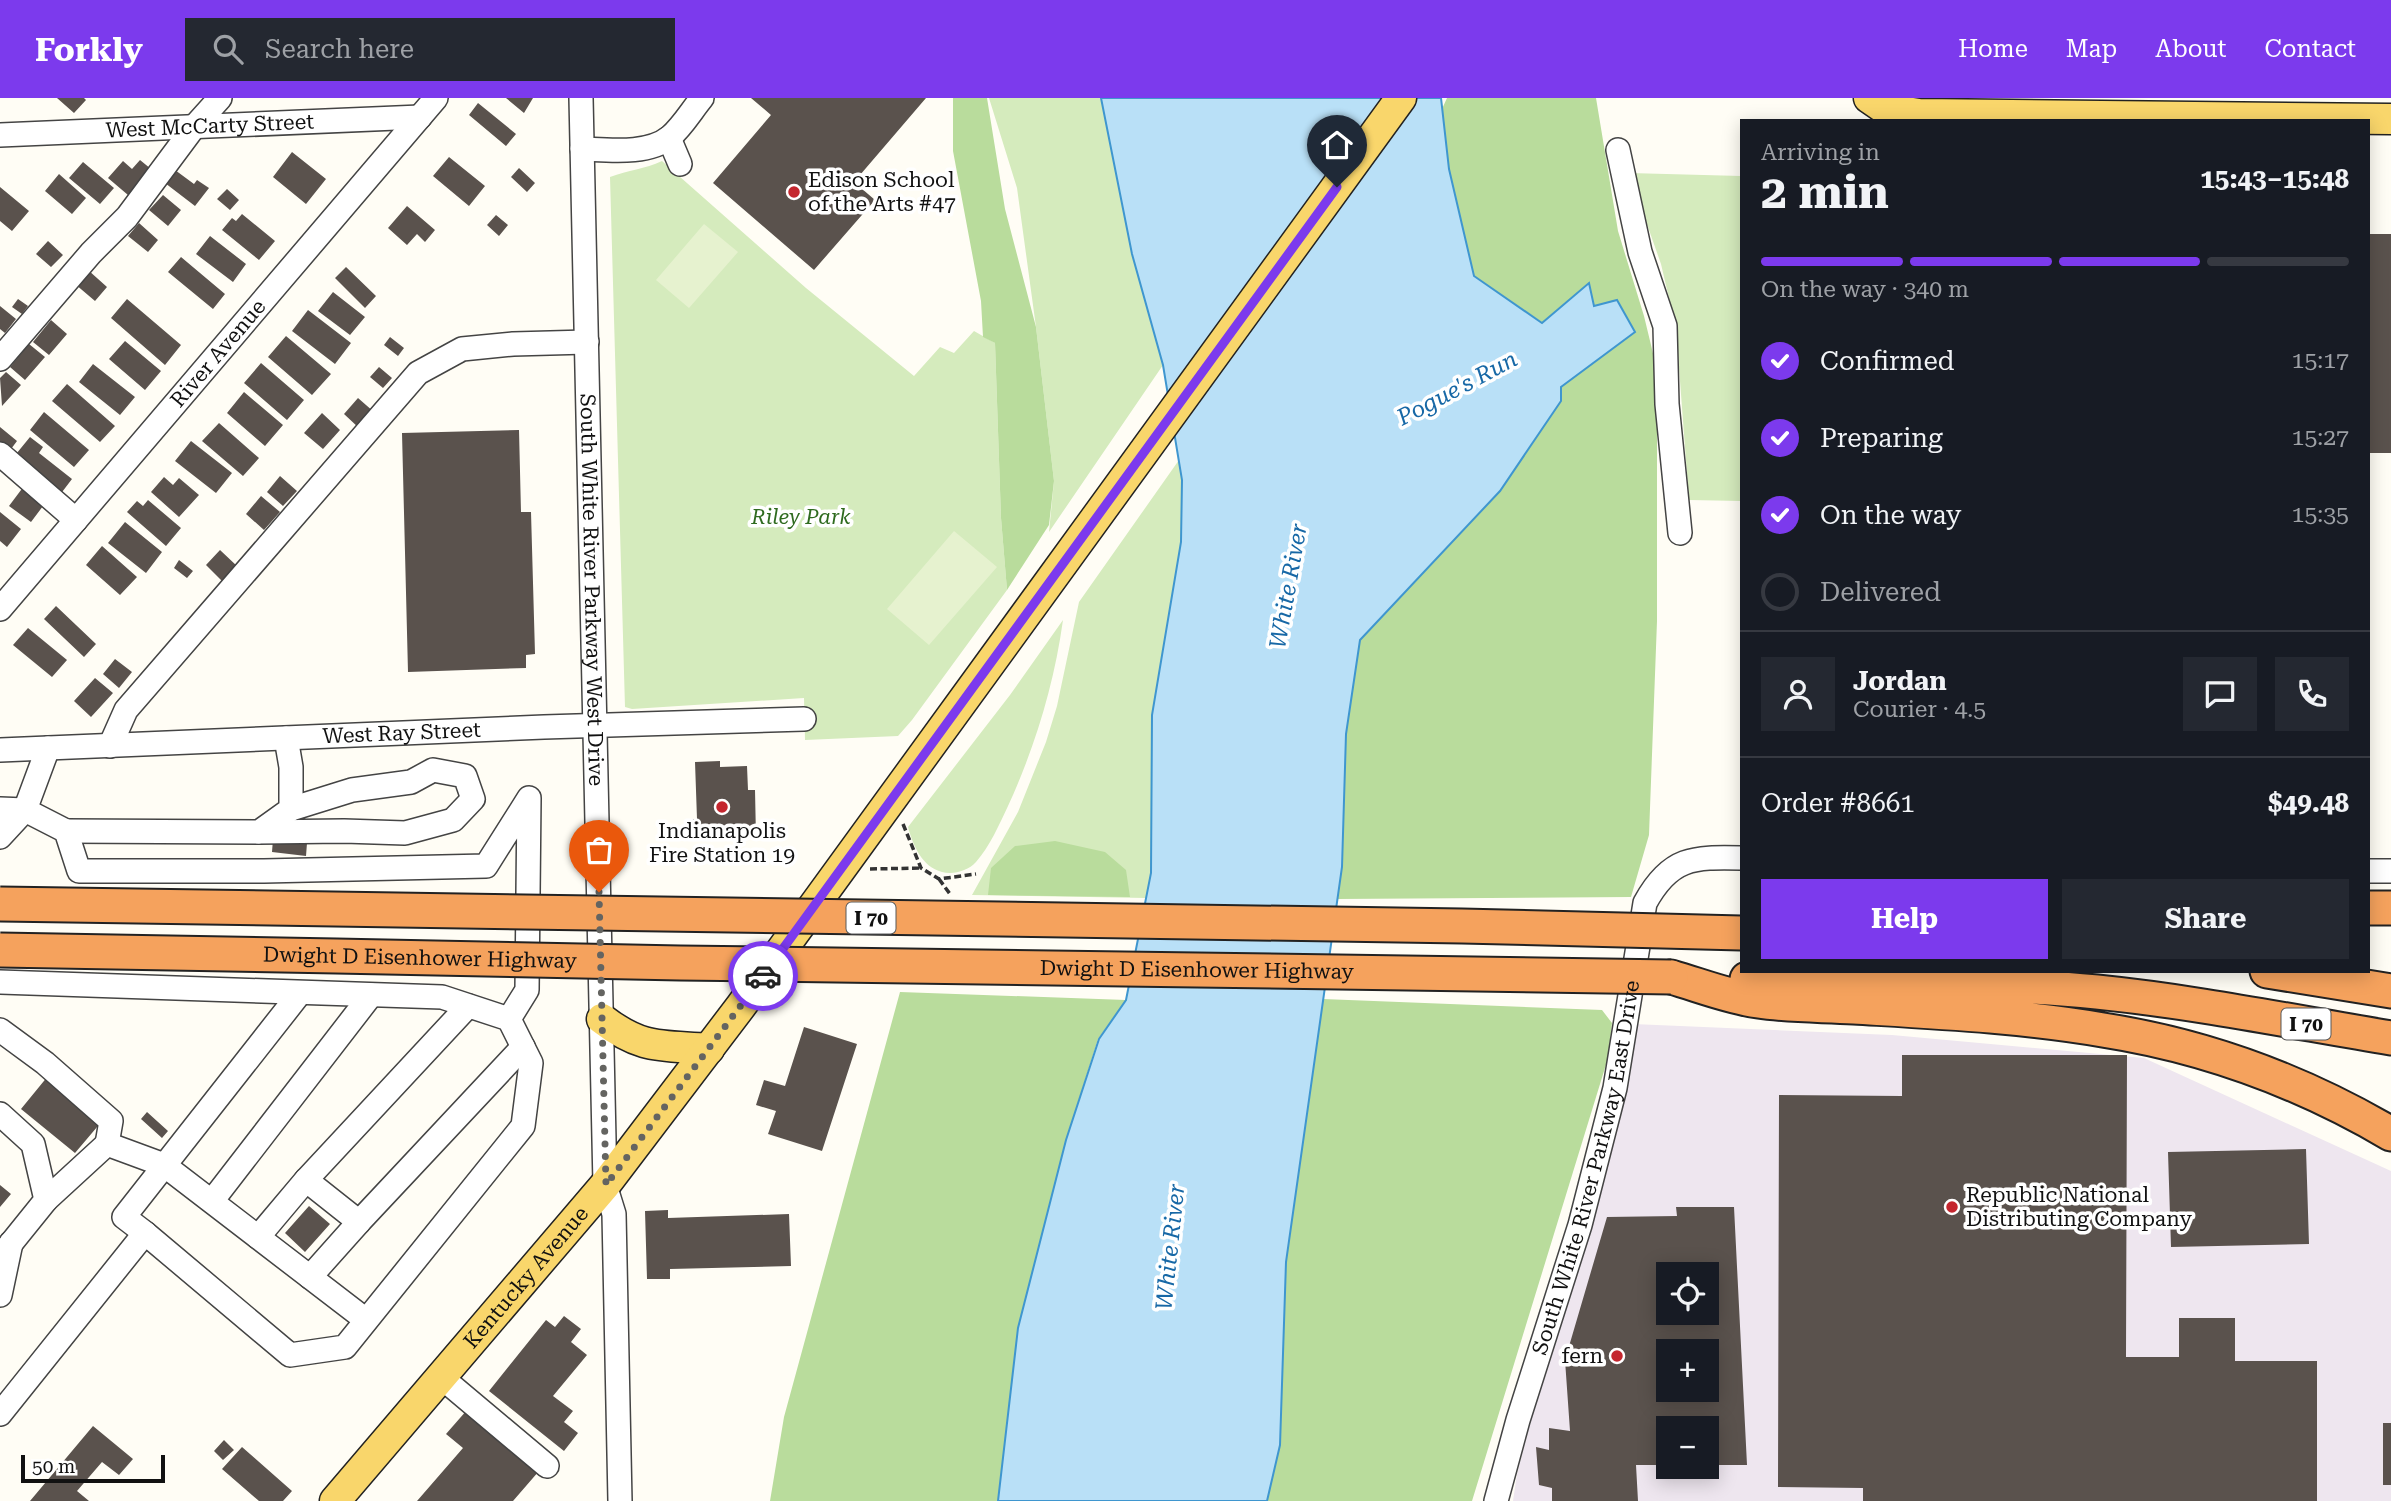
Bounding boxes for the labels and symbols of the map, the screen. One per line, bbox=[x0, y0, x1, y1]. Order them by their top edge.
street label: West McCarty Street bbox=[105, 110, 315, 142]
pin bbox=[1307, 115, 1367, 187]
place label: Edison School of the Arts #47 bbox=[808, 168, 956, 216]
marker: Edison School of the Arts #47 bbox=[786, 184, 802, 200]
street label: River Avenue bbox=[166, 295, 271, 412]
water label: Pogue's Run bbox=[1392, 345, 1522, 432]
street label: South White River Parkway West Drive bbox=[576, 393, 608, 787]
park label: Riley Park bbox=[750, 505, 851, 529]
water label: White River bbox=[1264, 521, 1313, 651]
street label: West Ray Street bbox=[322, 718, 481, 748]
marker: Indianapolis Fire Station 19 bbox=[714, 799, 730, 815]
place label: Indianapolis Fire Station 19 bbox=[649, 819, 795, 867]
pin bbox=[569, 820, 629, 892]
road number: I 70 bbox=[846, 902, 896, 933]
courier bbox=[728, 941, 798, 1011]
street label: Dwight D Eisenhower Highway bbox=[263, 943, 578, 973]
street label: Dwight D Eisenhower Highway bbox=[1040, 956, 1355, 984]
street label: South White River Parkway East Drive bbox=[1528, 979, 1644, 1358]
road number: I 70 bbox=[2282, 1008, 2330, 1040]
water label: White River bbox=[1150, 1182, 1191, 1312]
place label: Republic National Distributing Company bbox=[1966, 1183, 2193, 1231]
marker: Republic National Distributing Company bbox=[1944, 1199, 1960, 1215]
street label: Kentucky Avenue bbox=[459, 1202, 593, 1353]
place label: fern bbox=[1561, 1344, 1603, 1368]
marker: fern bbox=[1609, 1348, 1625, 1364]
scale bar bbox=[21, 1452, 164, 1484]

